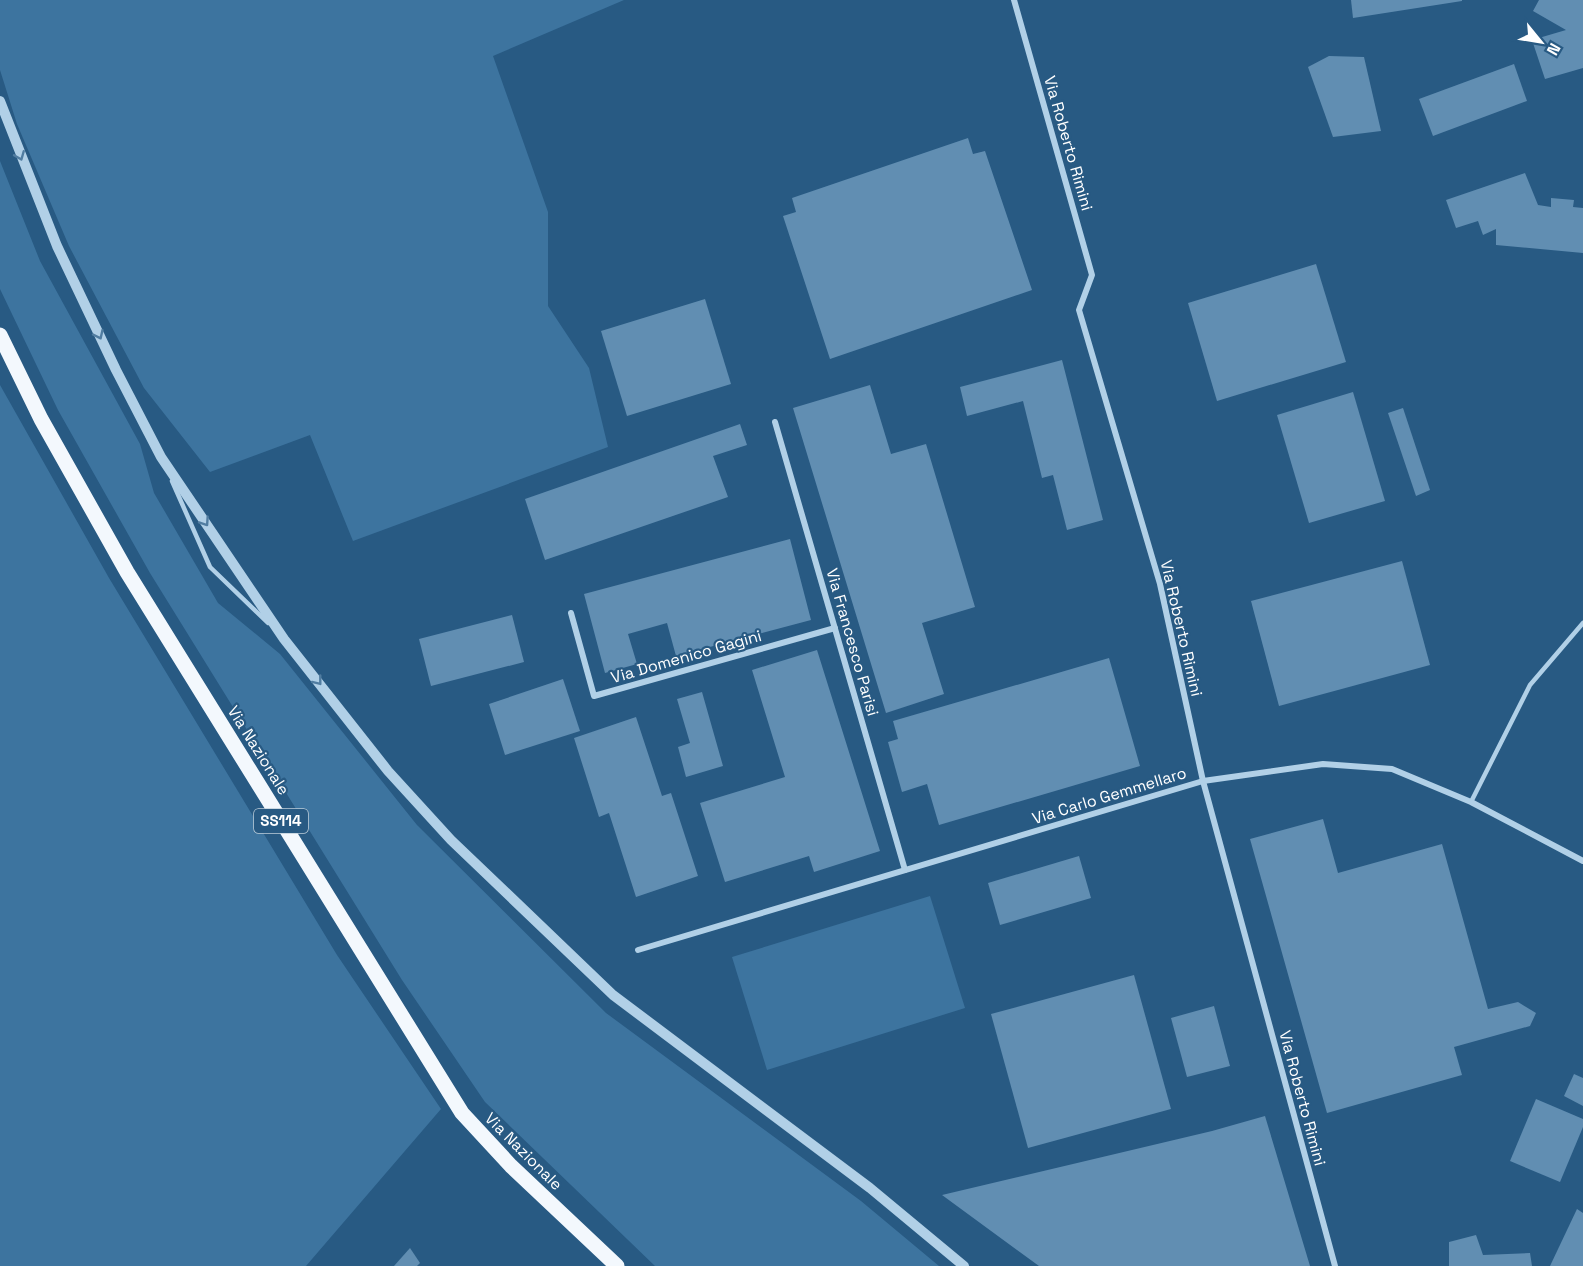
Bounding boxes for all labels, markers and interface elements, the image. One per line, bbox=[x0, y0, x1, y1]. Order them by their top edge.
north arrow bbox=[1511, 12, 1571, 72]
text: N bbox=[1542, 39, 1565, 59]
street label: Via Roberto Rimini bbox=[1039, 73, 1098, 213]
one-way arrow bbox=[13, 150, 25, 161]
one-way arrow bbox=[91, 328, 103, 339]
one-way arrow bbox=[198, 516, 210, 526]
street label: Via Roberto Rimini bbox=[1156, 558, 1207, 698]
street label: Via Francesco Parisi bbox=[821, 566, 884, 718]
street label: Via Domenico Gagini bbox=[608, 625, 764, 688]
one-way arrow bbox=[310, 675, 321, 686]
street label: Via Nazionale bbox=[223, 702, 294, 799]
street label: Via Carlo Gemmellaro bbox=[1029, 762, 1189, 829]
road number: SS114 bbox=[254, 809, 308, 833]
street label: Via Roberto Rimini bbox=[1274, 1028, 1331, 1168]
street label: Via Nazionale bbox=[480, 1108, 567, 1195]

